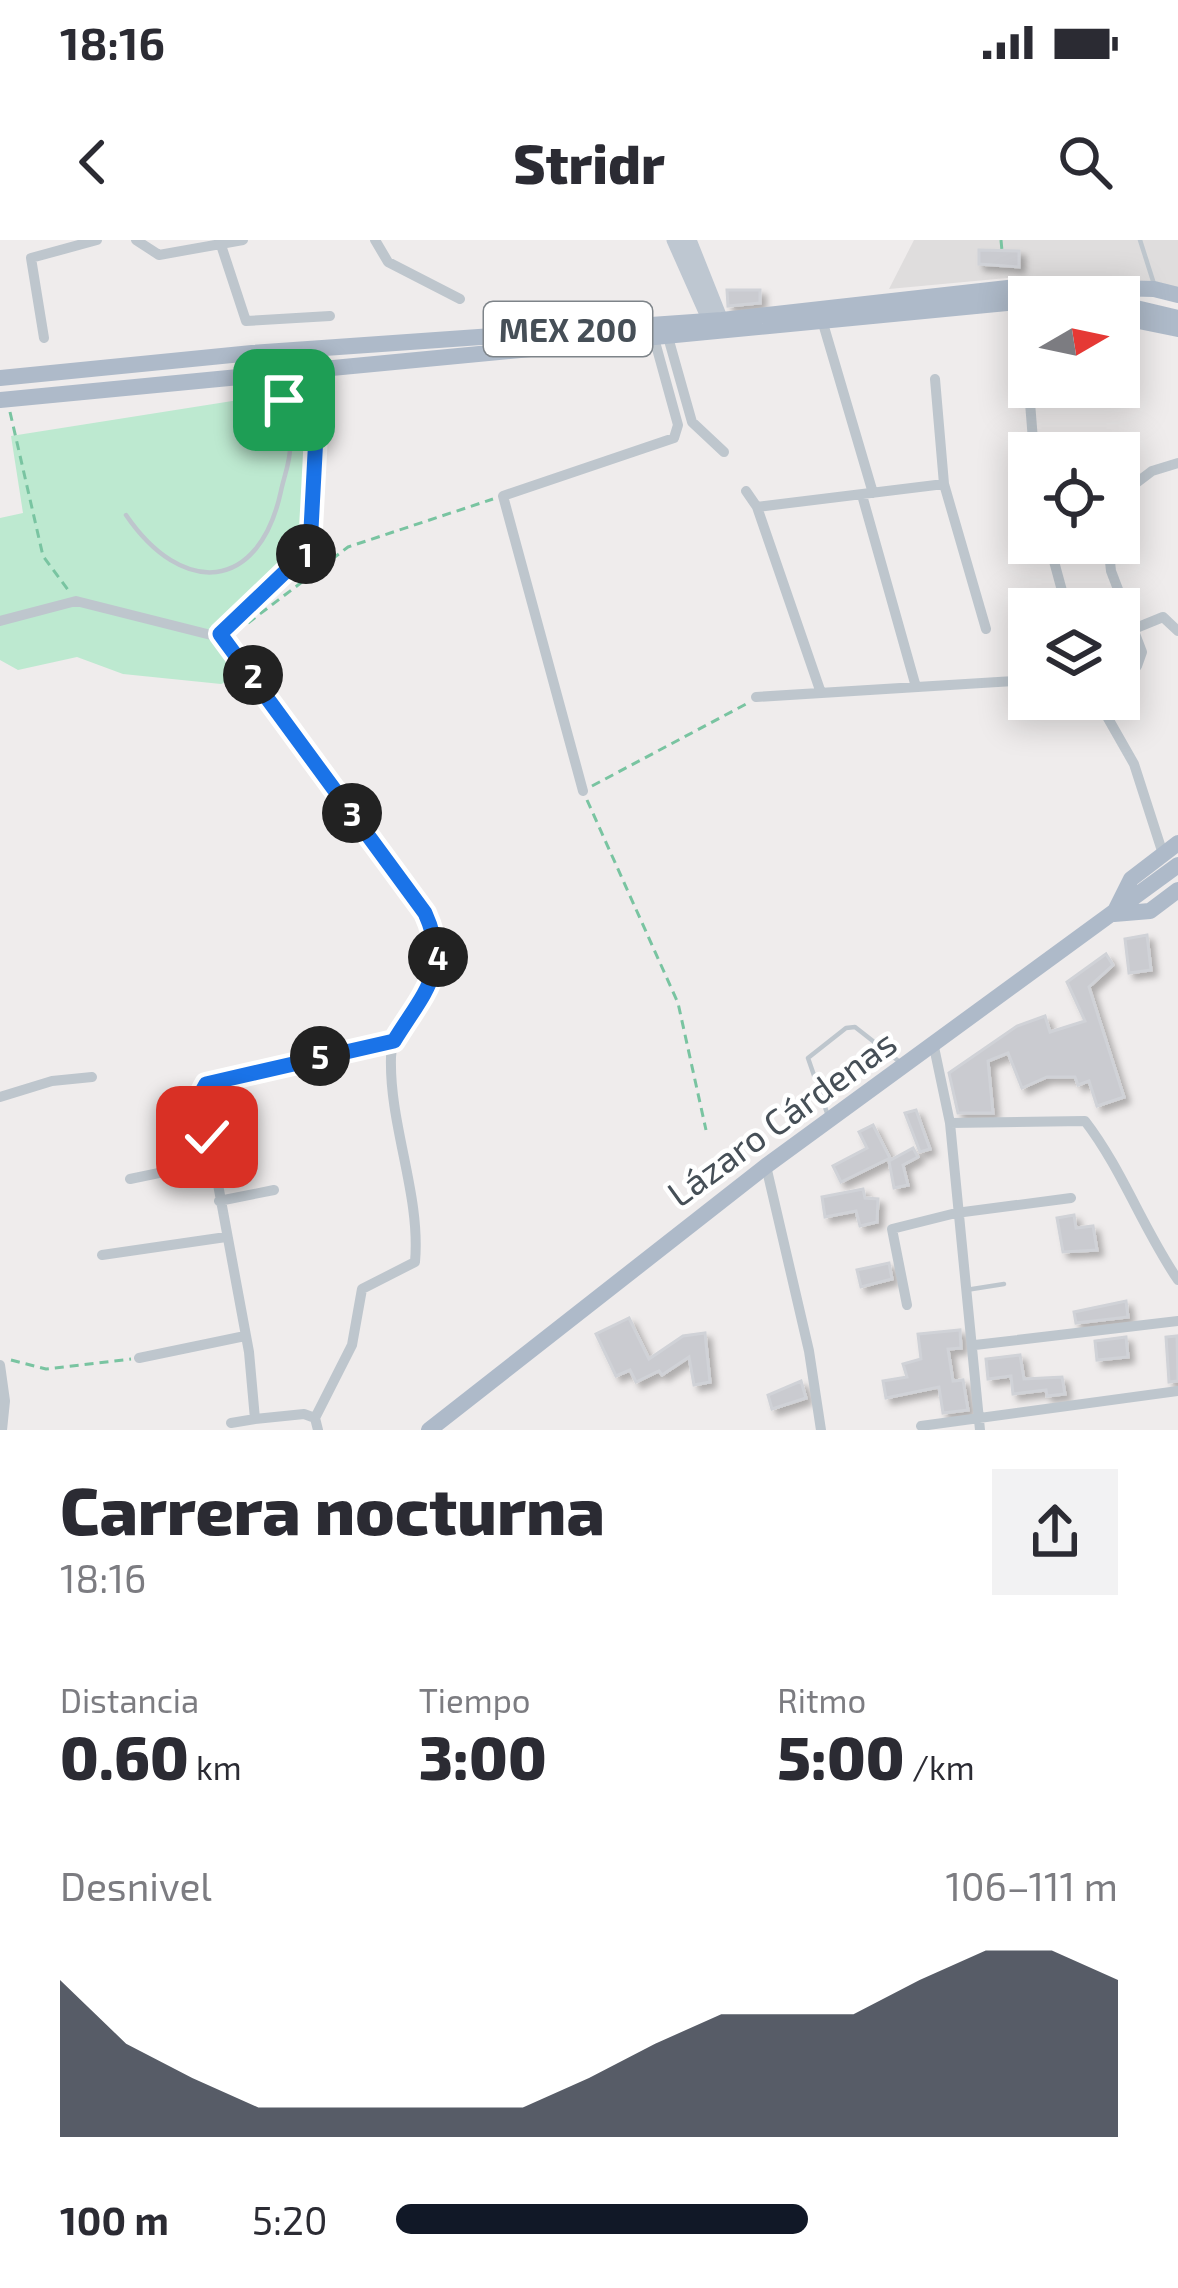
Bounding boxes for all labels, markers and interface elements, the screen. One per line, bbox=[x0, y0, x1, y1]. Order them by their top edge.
text: 18:16 bbox=[60, 15, 165, 69]
icon: back bbox=[60, 129, 126, 195]
icon: search bbox=[1052, 129, 1118, 195]
text: Stridr bbox=[513, 130, 665, 195]
north arrow bbox=[1008, 276, 1140, 408]
map controls bbox=[1008, 276, 1140, 720]
road number: MEX 200 bbox=[484, 302, 652, 356]
pin bbox=[233, 349, 335, 451]
icon: arrive bbox=[251, 367, 317, 433]
button: locate bbox=[1008, 432, 1140, 564]
pin: 1 bbox=[276, 524, 336, 584]
text: 1 bbox=[299, 534, 313, 574]
button: layers bbox=[1008, 588, 1140, 720]
pin: 2 bbox=[223, 645, 283, 705]
text: 2 bbox=[243, 655, 263, 695]
pin: 3 bbox=[322, 783, 382, 843]
text: 3 bbox=[343, 793, 361, 833]
pin: 4 bbox=[408, 927, 468, 987]
text: 4 bbox=[427, 937, 449, 977]
street label: Lázaro Cárdenas bbox=[658, 1020, 904, 1214]
pin: 5 bbox=[290, 1026, 350, 1086]
text: 5 bbox=[311, 1036, 329, 1076]
pin bbox=[156, 1086, 258, 1188]
icon: check bbox=[174, 1104, 240, 1170]
text: Carrera nocturna bbox=[60, 1469, 605, 1548]
button: share bbox=[992, 1469, 1118, 1595]
text: 18:16 bbox=[60, 1554, 146, 1601]
text: Distancia bbox=[60, 1680, 199, 1720]
text: Tiempo bbox=[419, 1680, 531, 1720]
text: Ritmo bbox=[777, 1680, 866, 1720]
text: 0.60 bbox=[60, 1720, 189, 1792]
text: 3:00 bbox=[419, 1720, 547, 1792]
text: 5:00 bbox=[777, 1720, 905, 1792]
text: km bbox=[189, 1747, 242, 1787]
text: /km bbox=[905, 1747, 975, 1787]
text: Desnivel bbox=[60, 1862, 212, 1909]
text: 106–111 m bbox=[945, 1862, 1118, 1909]
text: 100 m bbox=[60, 2196, 169, 2243]
text: 5:20 bbox=[252, 2196, 328, 2243]

